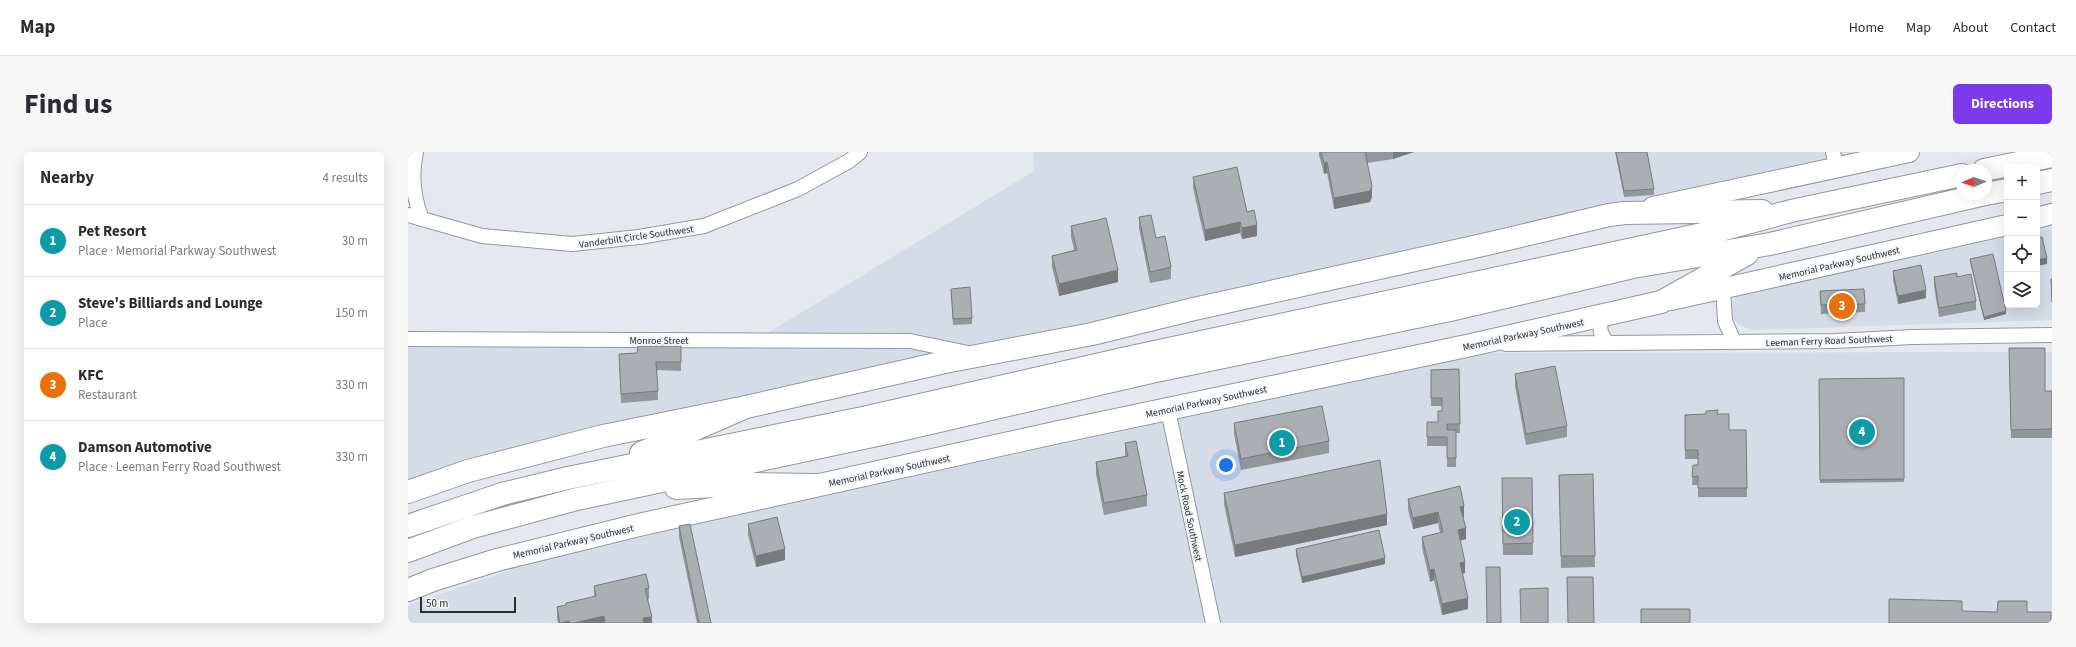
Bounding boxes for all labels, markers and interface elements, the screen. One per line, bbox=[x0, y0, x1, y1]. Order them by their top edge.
text: Map bbox=[20, 14, 55, 41]
text: Home bbox=[1849, 18, 1884, 38]
text: Map bbox=[1906, 18, 1931, 38]
text: About bbox=[1953, 18, 1988, 38]
text: Contact bbox=[2010, 18, 2056, 38]
text: Find us bbox=[24, 84, 112, 124]
button: Directions bbox=[1953, 84, 2052, 124]
north arrow bbox=[1956, 164, 1992, 200]
map controls bbox=[2004, 164, 2040, 308]
button: + bbox=[2004, 164, 2040, 200]
text: Nearby bbox=[40, 166, 94, 190]
text: 4 results bbox=[323, 169, 368, 187]
button: − bbox=[2004, 200, 2040, 236]
text: Pet Resort bbox=[78, 221, 147, 242]
street label: Vanderbilt Circle Southwest bbox=[578, 222, 695, 252]
text: 1 bbox=[50, 232, 56, 250]
text: 30 m bbox=[342, 232, 368, 250]
button: locate bbox=[2004, 236, 2040, 272]
text: Place · Memorial Parkway Southwest bbox=[78, 242, 276, 260]
street label: Memorial Parkway Southwest bbox=[1777, 243, 1902, 285]
button: layers bbox=[2004, 272, 2040, 308]
pin: 3 bbox=[1829, 291, 1855, 321]
text: Steve's Billiards and Lounge bbox=[78, 293, 263, 314]
text: 2 bbox=[50, 304, 56, 322]
text: 150 m bbox=[335, 304, 368, 322]
text: Place bbox=[78, 314, 107, 332]
street label: Memorial Parkway Southwest bbox=[1461, 315, 1586, 355]
street label: Leeman Ferry Road Southwest bbox=[1765, 332, 1893, 350]
street label: Monroe Street bbox=[630, 334, 689, 348]
text: KFC bbox=[78, 365, 104, 386]
text: 3 bbox=[50, 376, 56, 394]
text: 330 m bbox=[335, 376, 368, 394]
street label: Memorial Parkway Southwest bbox=[1144, 382, 1269, 422]
text: Restaurant bbox=[78, 386, 137, 404]
pin: 4 bbox=[1849, 417, 1875, 447]
pin: 1 bbox=[1269, 428, 1295, 458]
text: Damson Automotive bbox=[78, 437, 212, 458]
text: 4 bbox=[50, 448, 56, 466]
text: 330 m bbox=[335, 448, 368, 466]
street label: Memorial Parkway Southwest bbox=[827, 451, 952, 491]
your location bbox=[1216, 455, 1236, 475]
text: Place · Leeman Ferry Road Southwest bbox=[78, 458, 281, 476]
street label: Mock Road Southwest bbox=[1173, 470, 1206, 563]
pin: 2 bbox=[1504, 507, 1530, 537]
street label: Memorial Parkway Southwest bbox=[511, 521, 636, 563]
scale bar bbox=[420, 595, 516, 614]
text: 50 m bbox=[426, 596, 448, 611]

